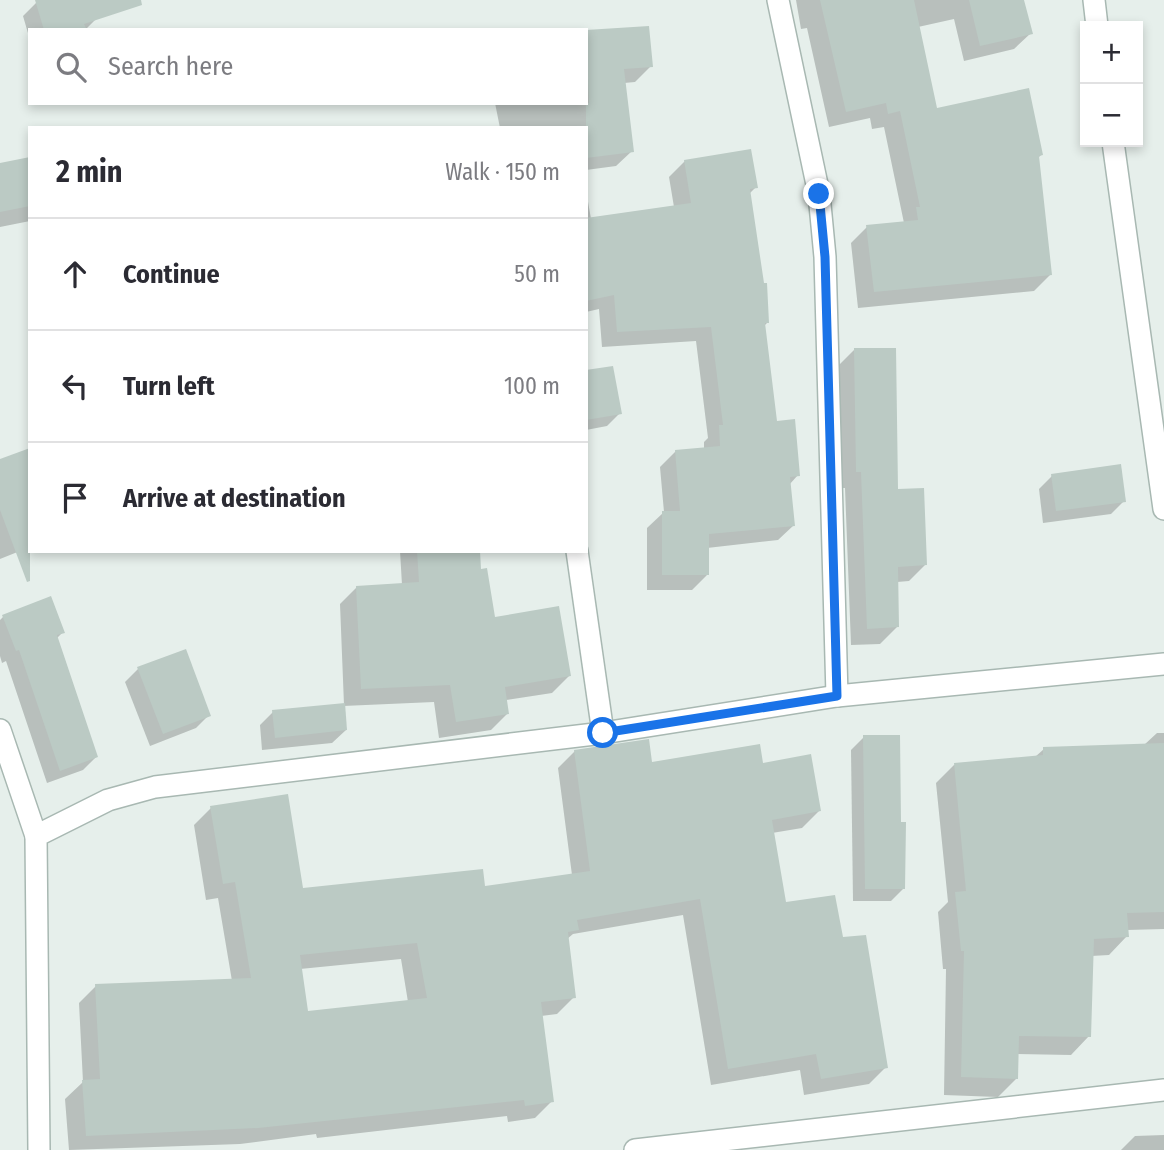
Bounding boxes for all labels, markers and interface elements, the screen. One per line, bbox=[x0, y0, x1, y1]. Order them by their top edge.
map controls bbox=[1080, 21, 1143, 147]
button: + bbox=[1080, 21, 1143, 84]
search box bbox=[28, 28, 588, 105]
icon: search bbox=[52, 48, 90, 86]
text: Search here bbox=[108, 51, 233, 82]
button: − bbox=[1080, 84, 1143, 147]
text: 2 min bbox=[56, 154, 123, 190]
text: Walk · 150 m bbox=[445, 158, 560, 186]
route end bbox=[803, 178, 834, 209]
icon: ahead bbox=[56, 255, 94, 293]
text: Continue bbox=[123, 259, 220, 290]
text: 50 m bbox=[514, 260, 560, 288]
icon: left bbox=[56, 367, 94, 405]
text: Turn left bbox=[123, 371, 215, 402]
text: 100 m bbox=[504, 372, 560, 400]
icon: arrive bbox=[56, 479, 94, 517]
text: Arrive at destination bbox=[123, 483, 346, 514]
route start bbox=[587, 717, 618, 748]

